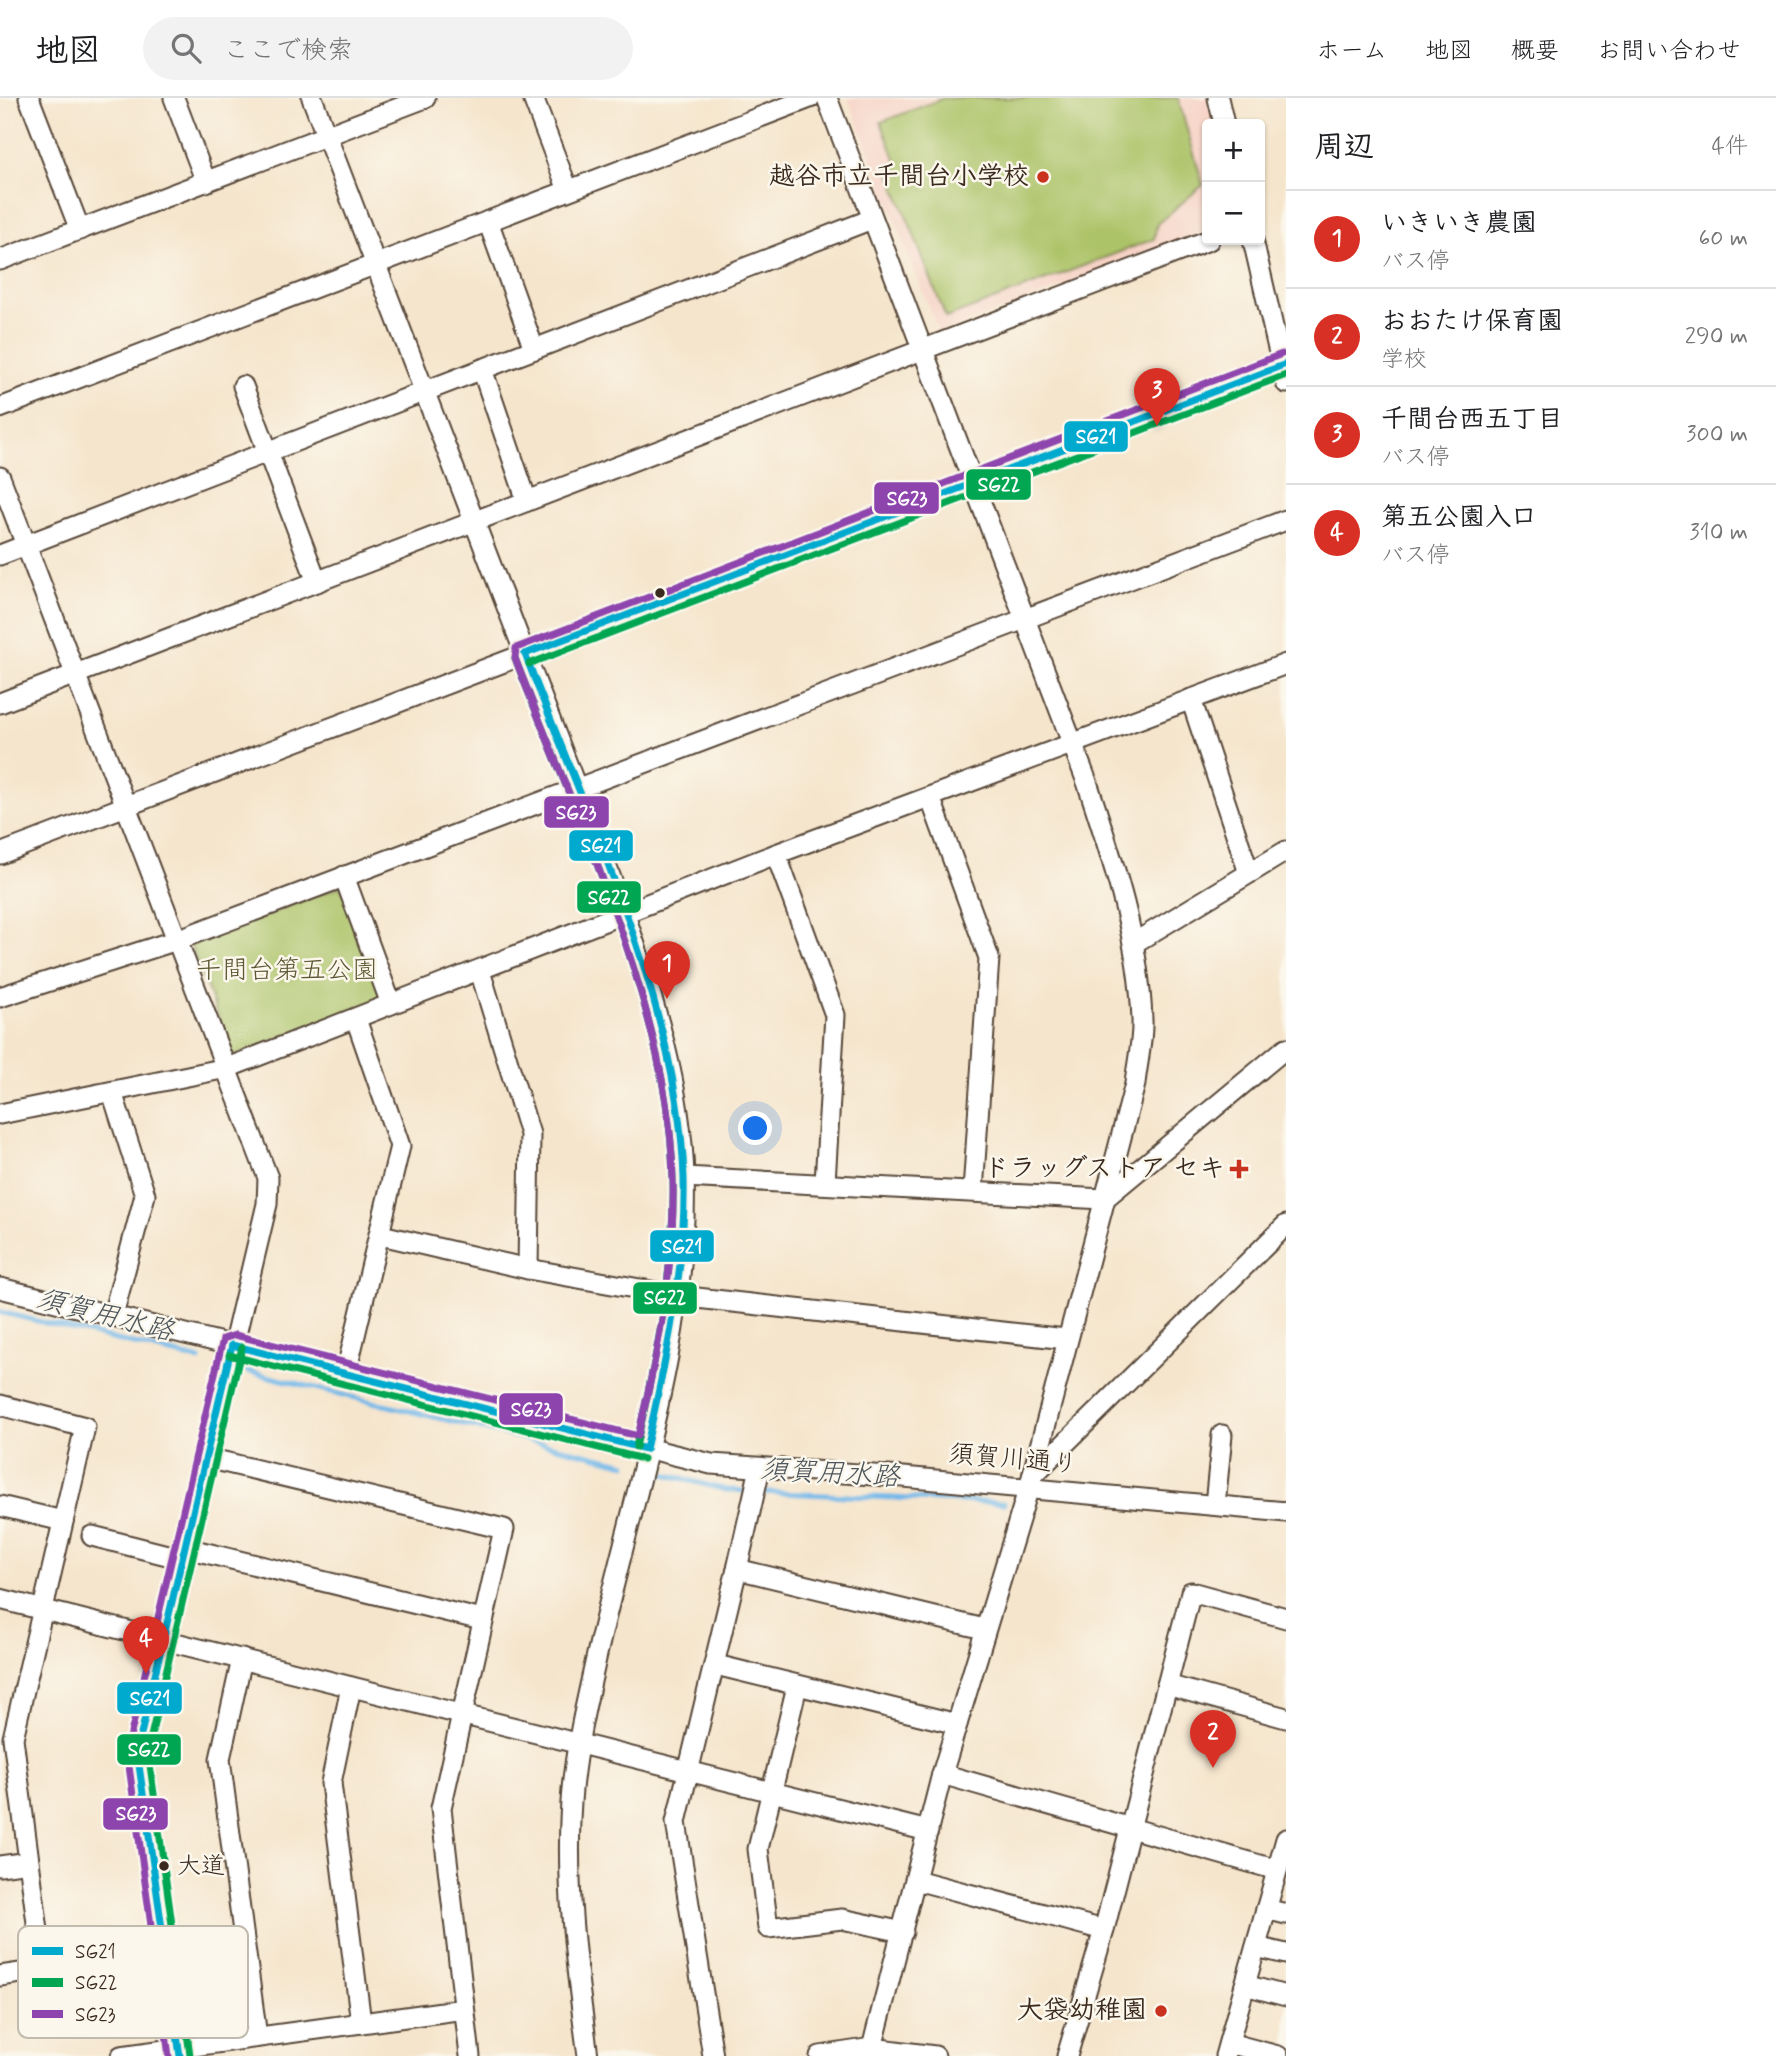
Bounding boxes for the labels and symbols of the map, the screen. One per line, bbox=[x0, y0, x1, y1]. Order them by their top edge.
place label: 越谷市立千間台小学校 bbox=[769, 160, 1029, 194]
marker: 越谷市立千間台小学校 bbox=[1035, 169, 1051, 185]
pin: 3 bbox=[1134, 368, 1180, 426]
line badge: SG21 bbox=[1063, 420, 1129, 453]
text: SG21 bbox=[1076, 425, 1116, 450]
line badge: SG22 bbox=[965, 468, 1032, 501]
text: SG22 bbox=[978, 473, 1020, 498]
line badge: SG23 bbox=[873, 481, 940, 515]
text: SG23 bbox=[887, 487, 927, 512]
unlabelled marker bbox=[653, 586, 667, 600]
line badge: SG23 bbox=[543, 795, 610, 829]
text: SG23 bbox=[556, 801, 596, 826]
line badge: SG21 bbox=[568, 829, 634, 862]
text: SG21 bbox=[581, 834, 621, 859]
line badge: SG22 bbox=[576, 880, 642, 914]
text: SG22 bbox=[588, 886, 630, 911]
pin: 1 bbox=[644, 941, 690, 999]
park label: 千間台第五公園 bbox=[196, 954, 378, 988]
your location bbox=[738, 1111, 772, 1145]
place label: ドラッグストア セキ bbox=[983, 1152, 1225, 1186]
marker: ドラッグストア セキ bbox=[1231, 1161, 1247, 1177]
line badge: SG21 bbox=[649, 1229, 715, 1263]
text: SG21 bbox=[662, 1235, 702, 1260]
water label: 須賀用水路 bbox=[33, 1281, 179, 1351]
line badge: SG22 bbox=[632, 1281, 698, 1315]
text: SG22 bbox=[644, 1286, 686, 1311]
line badge: SG23 bbox=[498, 1392, 564, 1426]
text: SG23 bbox=[511, 1398, 551, 1423]
street label: 須賀川通り bbox=[947, 1437, 1079, 1483]
water label: 須賀用水路 bbox=[759, 1452, 903, 1496]
pin: 4 bbox=[123, 1616, 169, 1674]
line badge: SG21 bbox=[116, 1681, 183, 1715]
text: SG21 bbox=[130, 1687, 170, 1712]
pin: 2 bbox=[1190, 1710, 1236, 1768]
line badge: SG22 bbox=[116, 1733, 182, 1766]
text: SG22 bbox=[128, 1738, 170, 1763]
line badge: SG23 bbox=[102, 1797, 169, 1831]
text: SG23 bbox=[116, 1802, 156, 1827]
place label: 大道 bbox=[177, 1851, 225, 1882]
marker: 大道 bbox=[157, 1859, 171, 1873]
legend bbox=[18, 1926, 248, 2038]
text: SG21 bbox=[75, 1940, 116, 1965]
text: SG22 bbox=[75, 1971, 117, 1996]
place label: 大袋幼稚園 bbox=[1017, 1994, 1147, 2028]
text: SG23 bbox=[75, 2003, 116, 2028]
marker: 大袋幼稚園 bbox=[1153, 2003, 1169, 2019]

